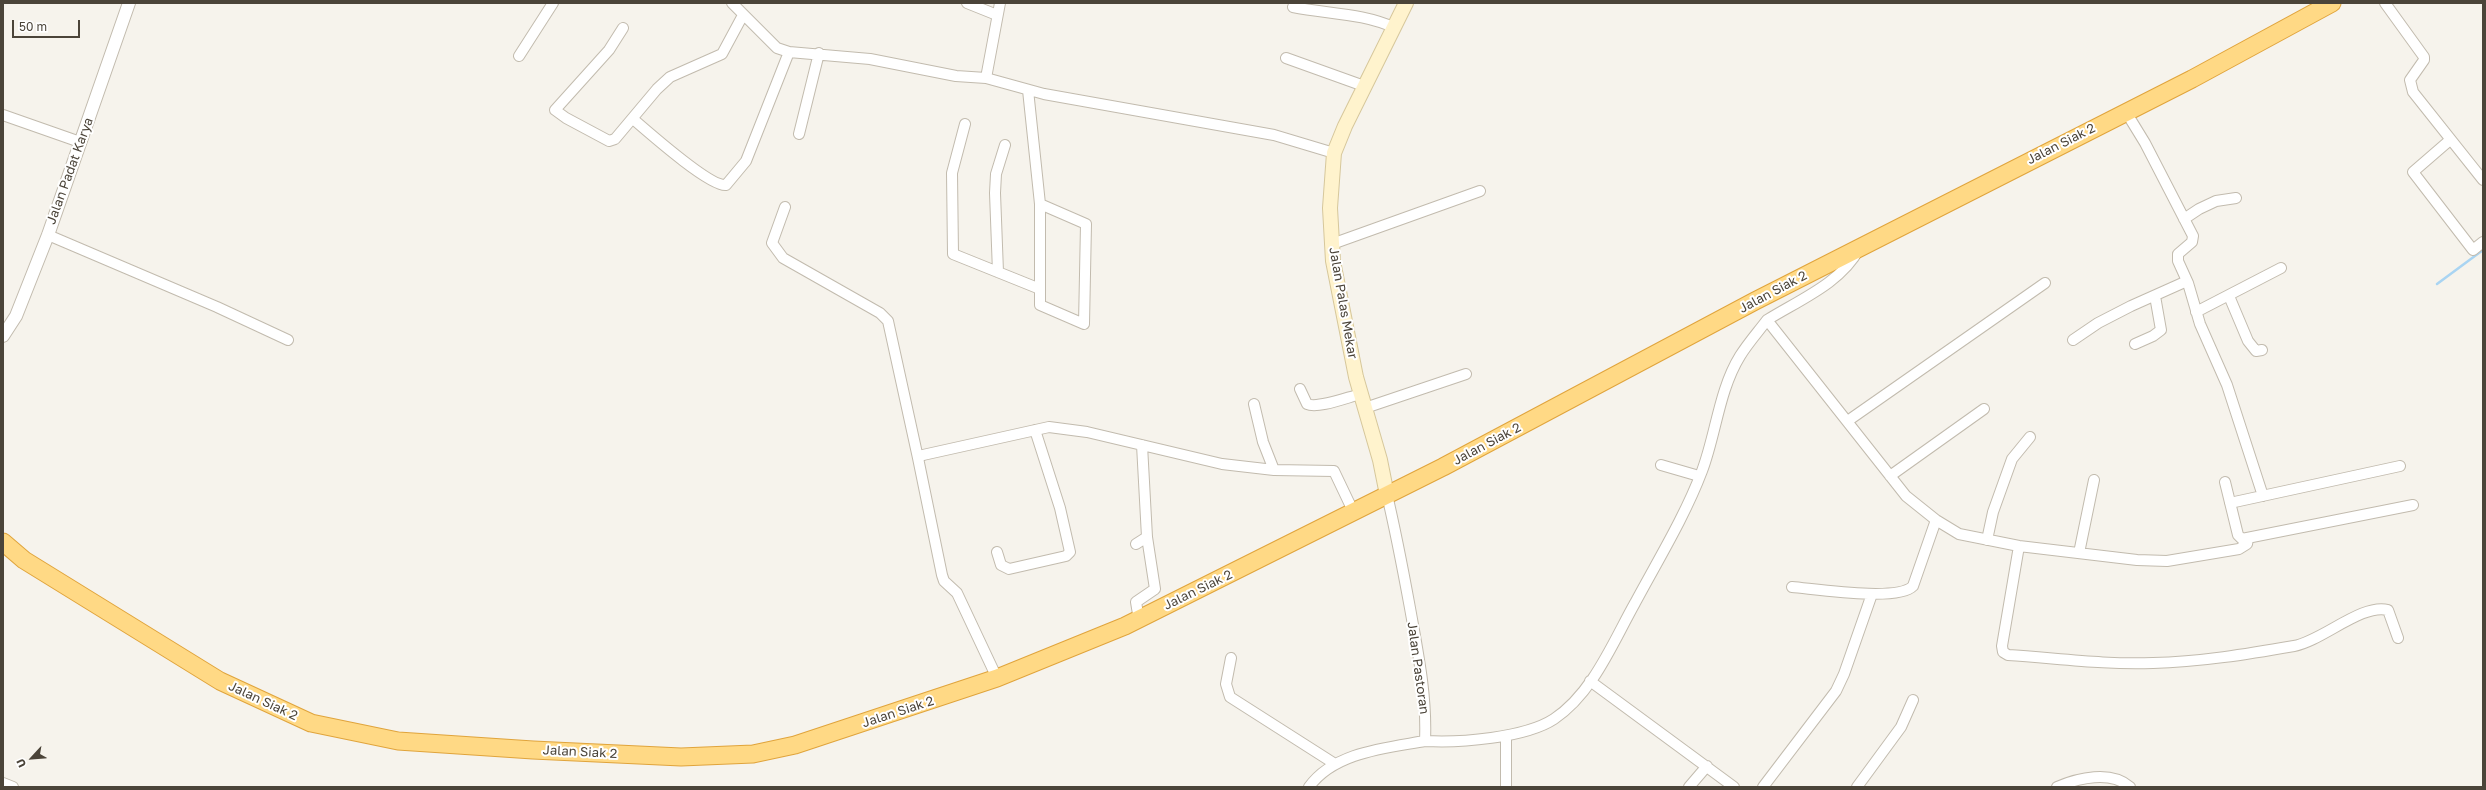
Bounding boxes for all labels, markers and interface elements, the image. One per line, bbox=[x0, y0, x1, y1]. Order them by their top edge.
scale bar bbox=[14, 12, 82, 38]
text: 50 m bbox=[19, 19, 47, 34]
street label: Jalan Padat Karya bbox=[43, 115, 97, 227]
street label: Jalan Siak 2 bbox=[2024, 120, 2098, 168]
street label: Jalan Palas Mekar bbox=[1326, 246, 1360, 360]
street label: Jalan Siak 2 bbox=[1736, 268, 1810, 316]
street label: Jalan Siak 2 bbox=[1450, 420, 1524, 468]
street label: Jalan Siak 2 bbox=[1161, 567, 1235, 613]
street label: Jalan Pastoran bbox=[1404, 621, 1432, 715]
street label: Jalan Siak 2 bbox=[226, 678, 300, 724]
street label: Jalan Siak 2 bbox=[860, 693, 936, 731]
north arrow bbox=[12, 738, 52, 778]
street label: Jalan Siak 2 bbox=[542, 742, 618, 762]
text: U bbox=[13, 757, 28, 770]

